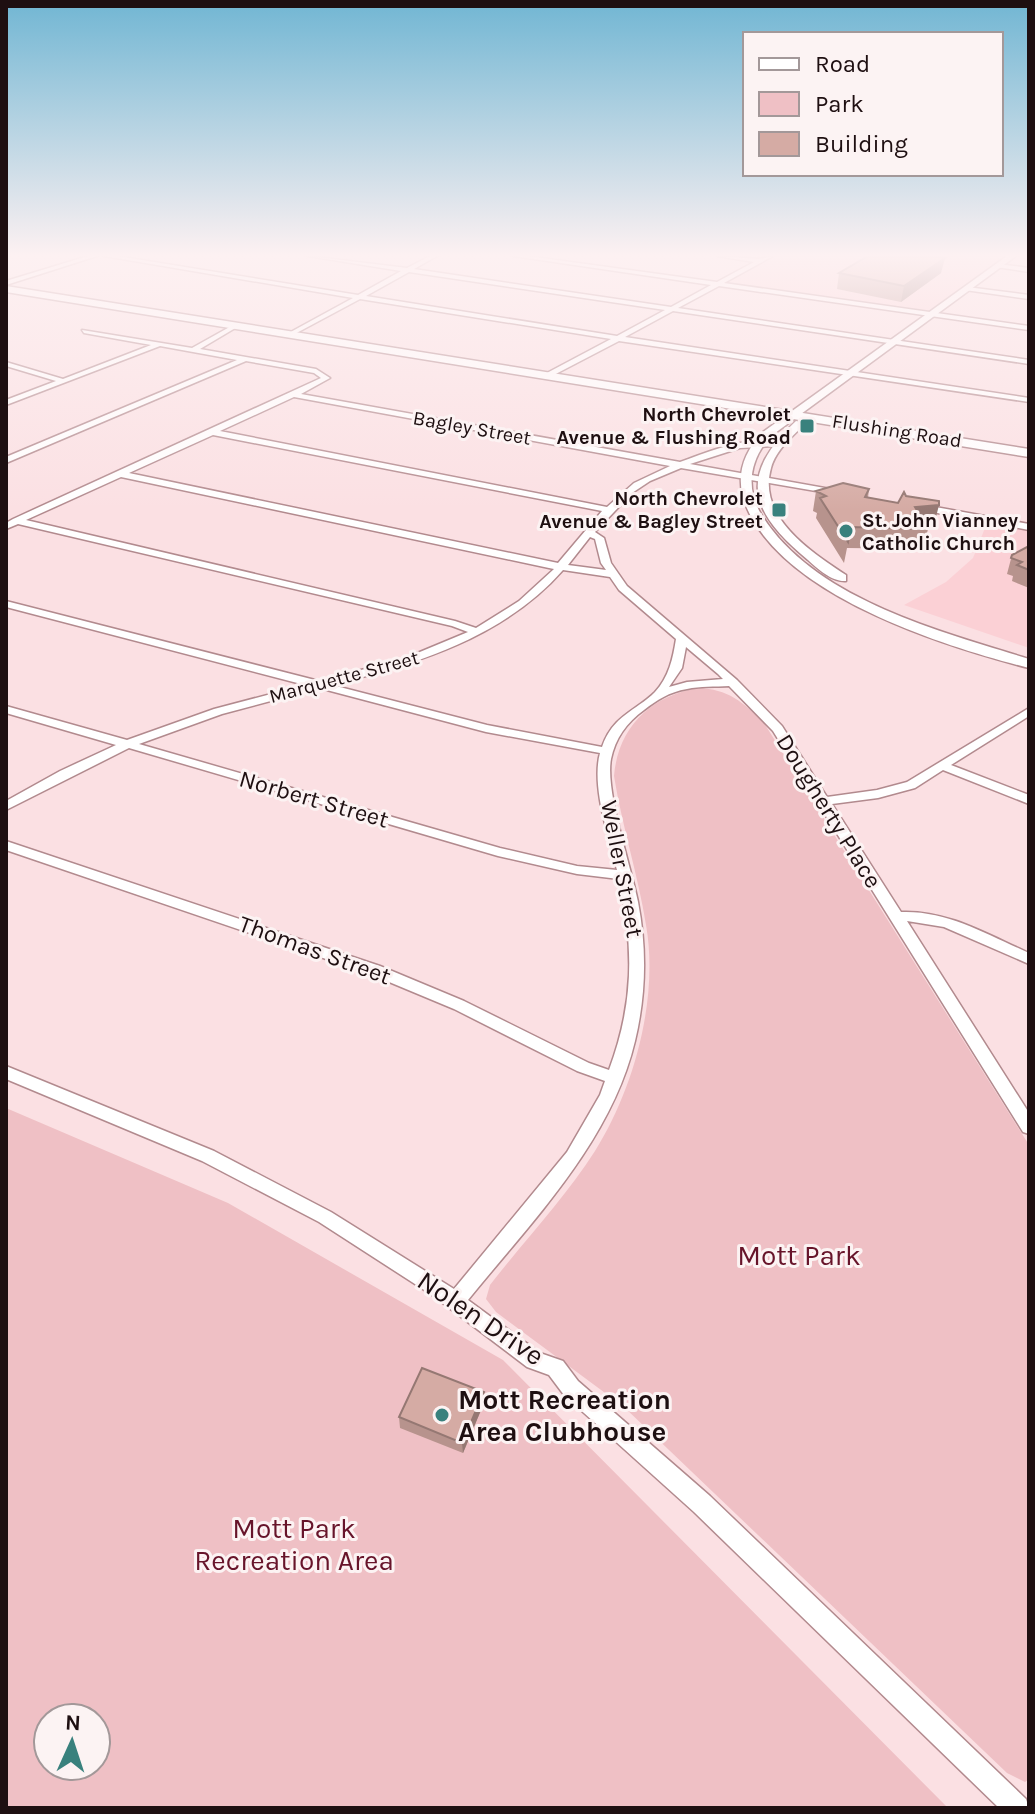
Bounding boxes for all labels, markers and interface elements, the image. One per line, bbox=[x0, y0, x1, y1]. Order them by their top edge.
legend bbox=[743, 32, 1003, 176]
text: Road bbox=[815, 50, 870, 78]
text: Park bbox=[815, 90, 864, 118]
text: Building bbox=[815, 130, 908, 158]
place label: North Chevrolet Avenue & Flushing Road bbox=[556, 403, 791, 449]
street label: Bagley Street bbox=[411, 406, 533, 450]
street label: Flushing Road bbox=[831, 409, 963, 453]
marker: North Chevrolet Avenue & Flushing Road bbox=[798, 417, 816, 435]
place label: North Chevrolet Avenue & Bagley Street bbox=[539, 487, 763, 533]
marker: North Chevrolet Avenue & Bagley Street bbox=[770, 501, 788, 519]
place label: St. John Vianney Catholic Church bbox=[862, 509, 1018, 555]
marker: St. John Vianney Catholic Church bbox=[837, 522, 855, 540]
street label: Marquette Street bbox=[267, 646, 422, 708]
street label: Dougherty Place bbox=[770, 729, 888, 893]
street label: Norbert Street bbox=[236, 764, 392, 834]
street label: Weller Street bbox=[595, 798, 649, 940]
street label: Thomas Street bbox=[235, 910, 395, 990]
park label: Mott Park bbox=[737, 1239, 861, 1272]
street label: Nolen Drive bbox=[411, 1264, 551, 1372]
place label: Mott Recreation Area Clubhouse bbox=[458, 1383, 671, 1448]
marker: Mott Recreation Area Clubhouse bbox=[433, 1406, 451, 1424]
park label: Mott Park Recreation Area bbox=[194, 1512, 394, 1577]
north arrow bbox=[32, 1702, 112, 1782]
text: N bbox=[64, 1710, 82, 1736]

